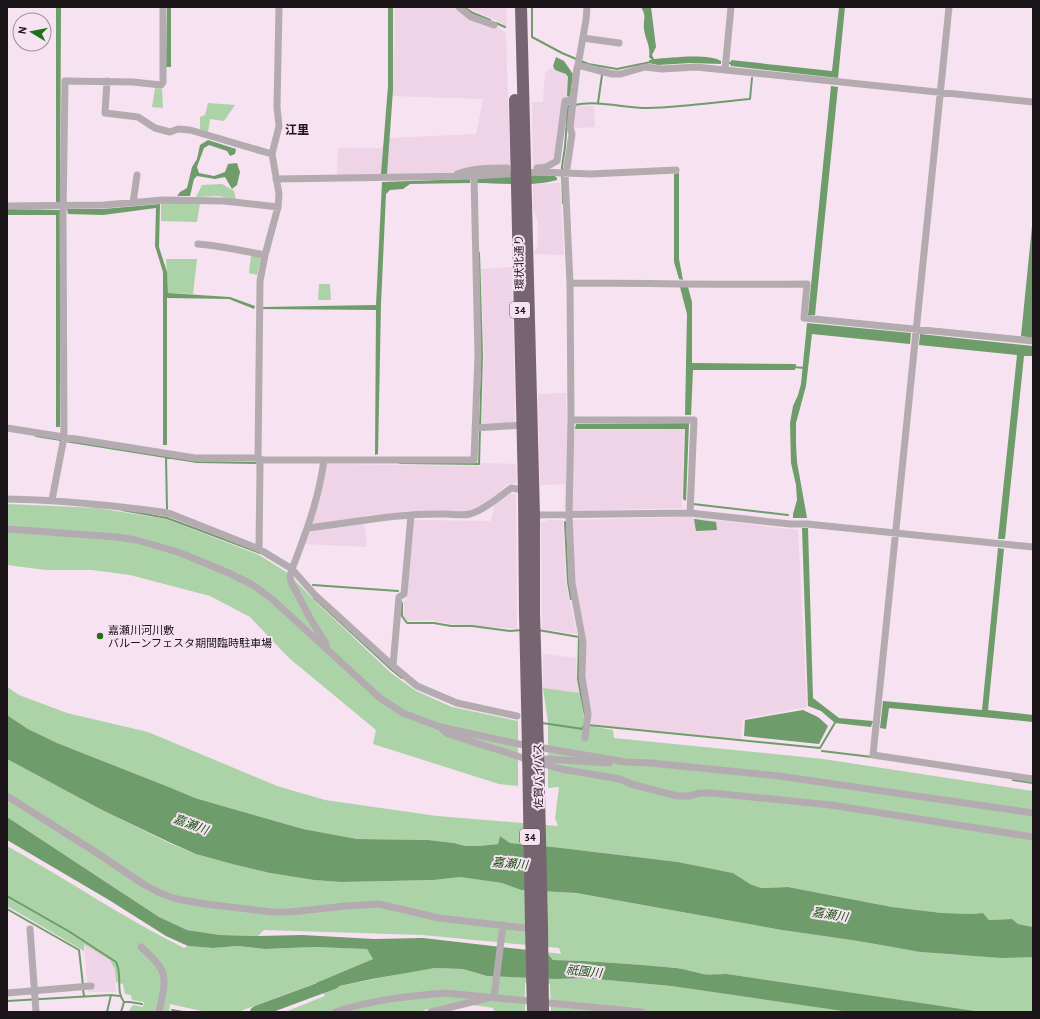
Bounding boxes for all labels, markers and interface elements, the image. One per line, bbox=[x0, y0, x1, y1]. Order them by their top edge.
north arrow bbox=[12, 12, 52, 52]
text: N bbox=[15, 25, 30, 35]
district label: 江里 bbox=[285, 122, 309, 137]
street label: 環状北通り bbox=[512, 234, 526, 290]
road number: 34 bbox=[510, 302, 530, 318]
place label: 嘉瀬川河川敷 バルーンフェスタ期間臨時駐車場 bbox=[108, 623, 272, 650]
marker: 嘉瀬川河川敷 バルーンフェスタ期間臨時駐車場 bbox=[95, 631, 105, 641]
street label: 佐賀バイパス bbox=[530, 743, 546, 809]
water label: 嘉瀬川 bbox=[172, 811, 212, 838]
road number: 34 bbox=[520, 829, 540, 845]
water label: 嘉瀬川 bbox=[491, 854, 531, 872]
water label: 嘉瀬川 bbox=[811, 904, 851, 925]
water label: 祇園川 bbox=[565, 962, 605, 981]

